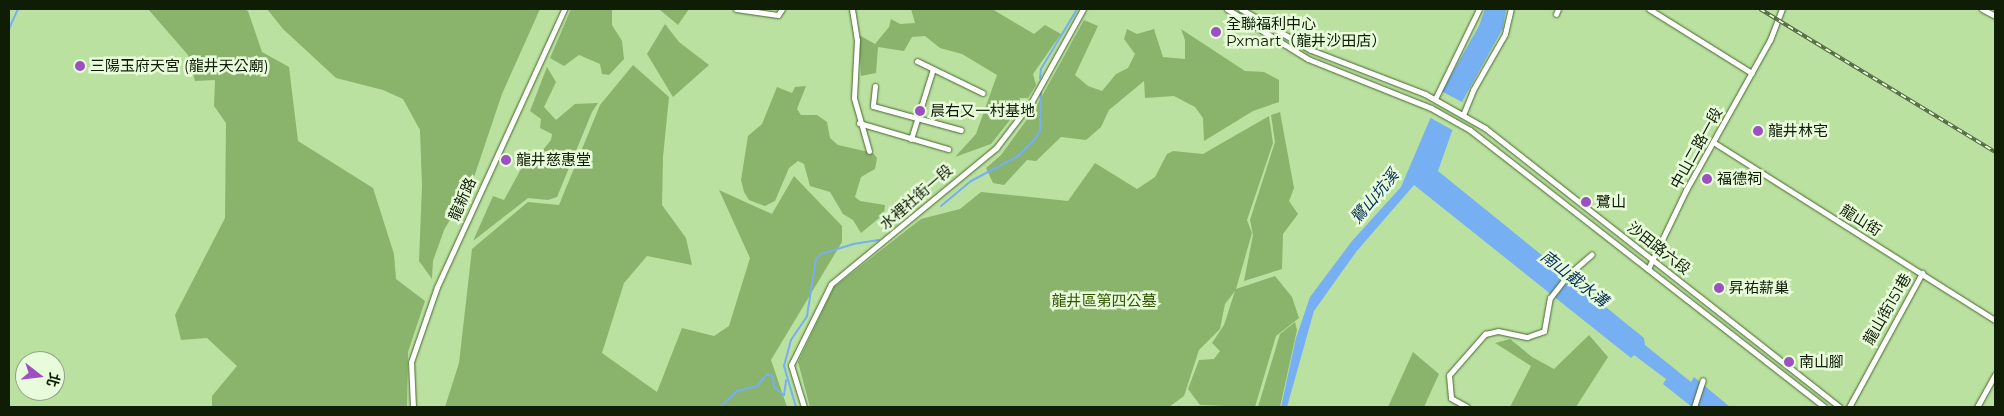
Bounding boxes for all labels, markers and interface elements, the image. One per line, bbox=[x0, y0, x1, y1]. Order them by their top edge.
place label: 全聯福利中心 Pxmart（龍井沙田店） bbox=[1226, 14, 1386, 49]
marker: 全聯福利中心 Pxmart（龍井沙田店） bbox=[1210, 26, 1222, 38]
place label: 三陽玉府天宮 (龍井天公廟) bbox=[90, 57, 269, 75]
marker: 三陽玉府天宮 (龍井天公廟) bbox=[74, 60, 86, 72]
place label: 晨右又一村基地 bbox=[930, 102, 1035, 120]
street label: 中山二路一段 bbox=[1666, 104, 1726, 192]
marker: 晨右又一村基地 bbox=[914, 105, 926, 117]
place label: 龍井林宅 bbox=[1768, 122, 1828, 140]
marker: 龍井林宅 bbox=[1752, 125, 1764, 137]
place label: 龍井慈惠堂 bbox=[516, 151, 591, 169]
marker: 龍井慈惠堂 bbox=[500, 154, 512, 166]
street label: 水裡社街一段 bbox=[876, 161, 956, 233]
water label: 鷺山坑溪 bbox=[1347, 166, 1403, 228]
place label: 福德祠 bbox=[1717, 170, 1762, 188]
marker: 福德祠 bbox=[1701, 173, 1713, 185]
street label: 龍新路 bbox=[445, 175, 479, 223]
place label: 鷺山 bbox=[1596, 193, 1626, 211]
marker: 鷺山 bbox=[1580, 196, 1592, 208]
street label: 龍山街 bbox=[1837, 200, 1885, 240]
street label: 沙田路六段 bbox=[1624, 218, 1694, 278]
water label: 南山截水溝 bbox=[1537, 247, 1611, 311]
street label: 龍山街151巷 bbox=[1859, 270, 1915, 348]
place label: 昇祐薪巢 bbox=[1729, 279, 1789, 297]
marker: 昇祐薪巢 bbox=[1713, 282, 1725, 294]
park label: 龍井區第四公墓 bbox=[1052, 292, 1156, 310]
north arrow bbox=[15, 351, 65, 401]
place label: 南山腳 bbox=[1799, 353, 1844, 371]
marker: 南山腳 bbox=[1783, 356, 1795, 368]
text: 北 bbox=[43, 371, 64, 389]

